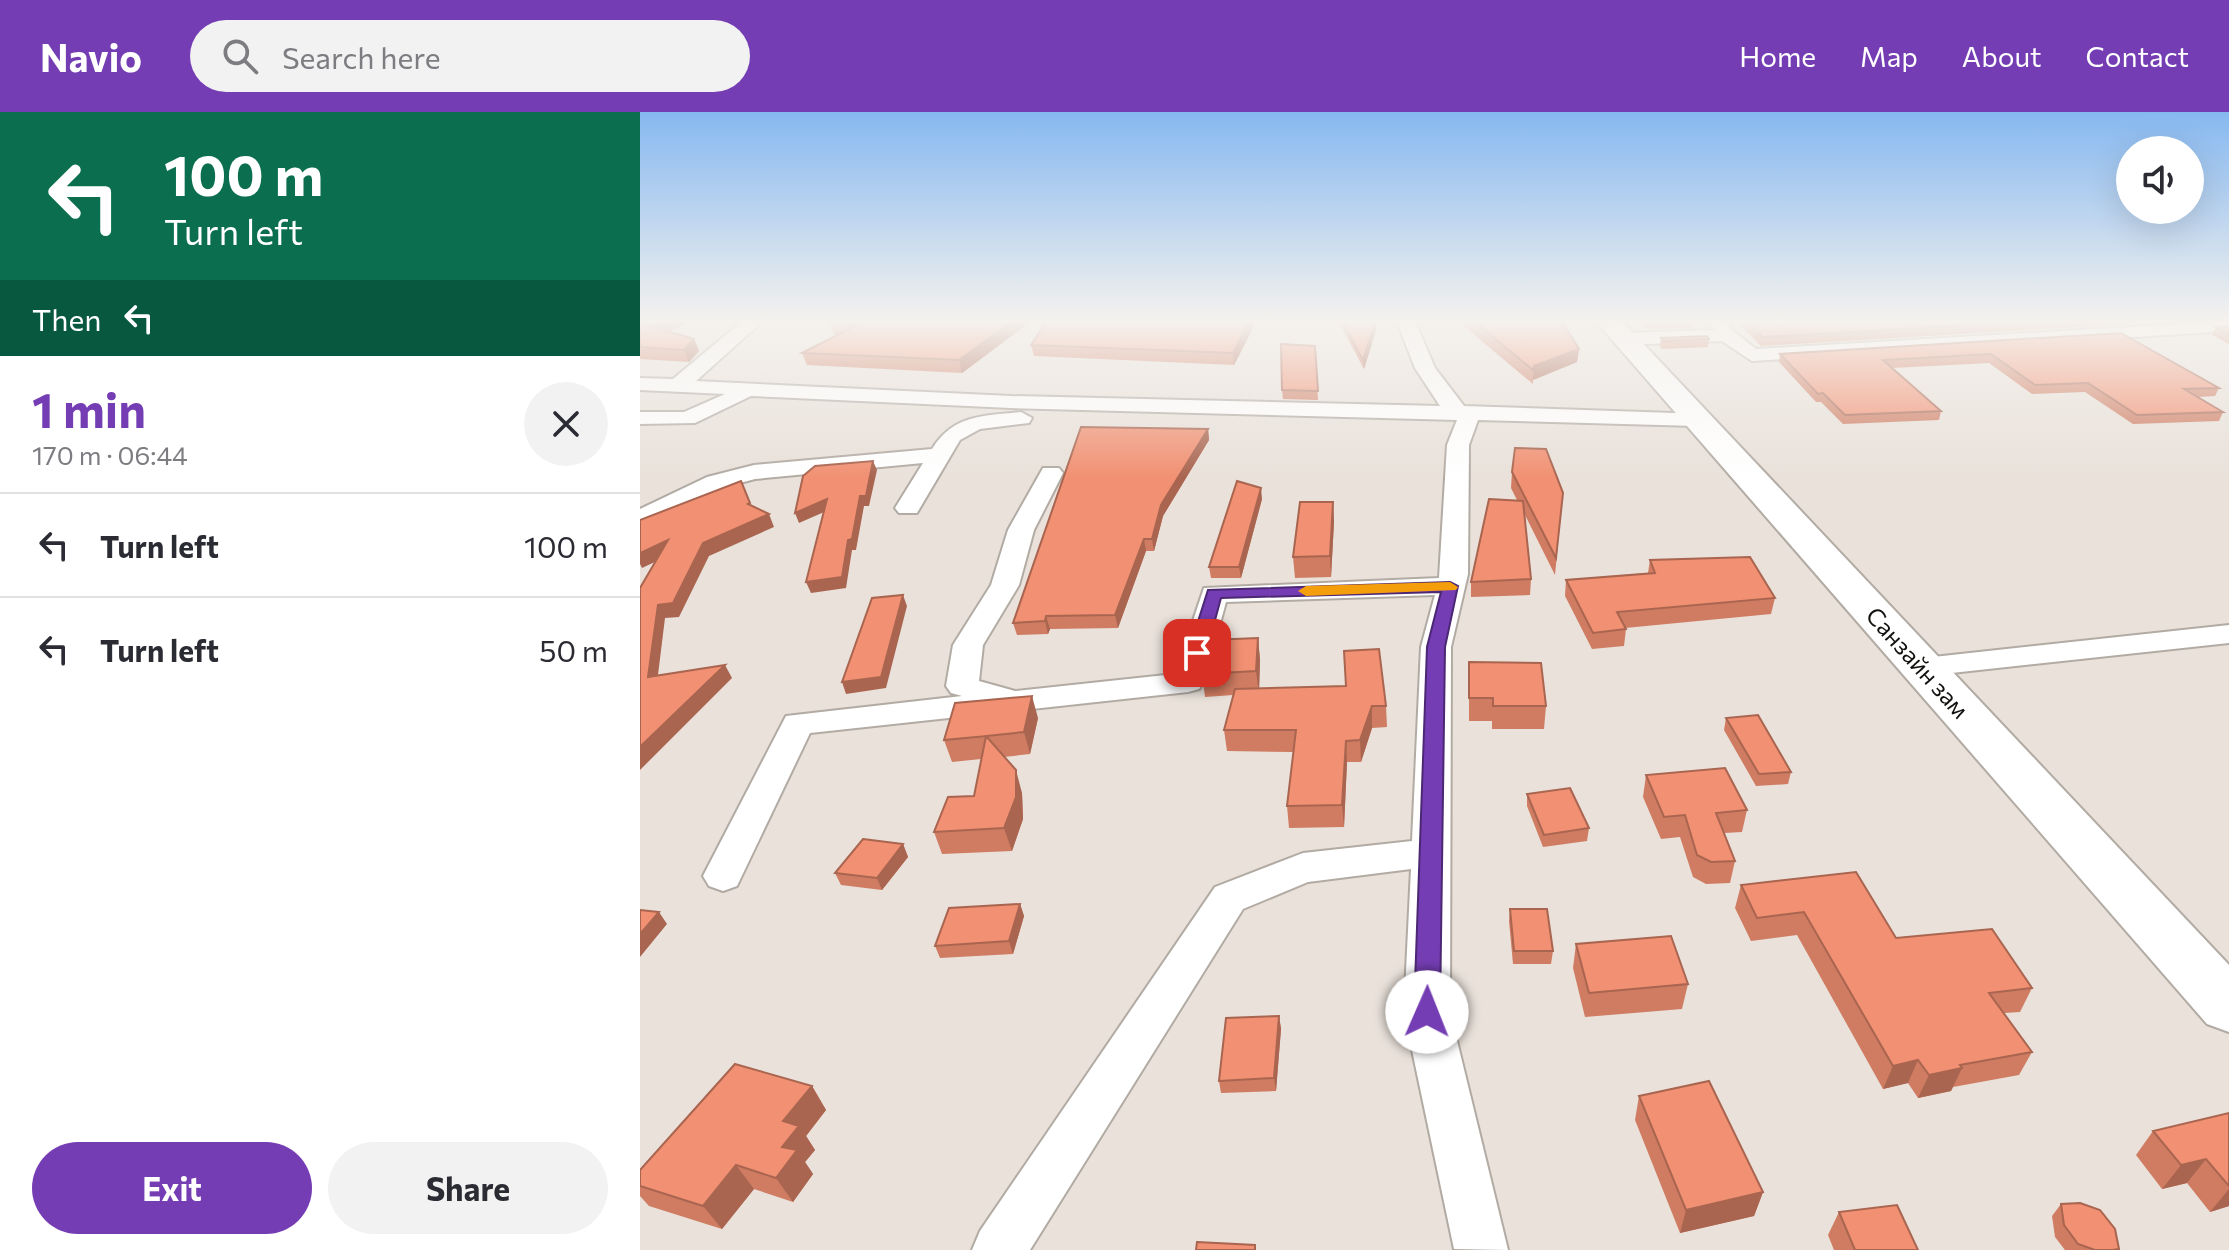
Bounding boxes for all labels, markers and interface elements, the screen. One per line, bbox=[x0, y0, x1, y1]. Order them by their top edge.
search box bbox=[190, 20, 750, 92]
text: Navio bbox=[40, 33, 142, 80]
icon: search bbox=[218, 34, 262, 78]
text: Search here bbox=[282, 38, 441, 75]
text: Home bbox=[1739, 39, 1816, 73]
text: Map bbox=[1860, 39, 1918, 73]
text: About bbox=[1962, 39, 2042, 73]
text: Contact bbox=[2086, 39, 2189, 73]
map controls bbox=[2116, 136, 2204, 224]
button: sound bbox=[2116, 136, 2204, 224]
text: 100 m bbox=[164, 139, 323, 208]
icon: left bbox=[32, 144, 136, 248]
text: Turn left bbox=[164, 208, 303, 252]
icon: left bbox=[117, 296, 161, 340]
text: Then bbox=[32, 300, 101, 337]
text: 1 min bbox=[32, 379, 146, 438]
button: close bbox=[524, 382, 608, 466]
text: 170 m · 06:44 bbox=[32, 439, 188, 470]
icon: left bbox=[32, 523, 76, 567]
text: Turn left bbox=[100, 527, 219, 564]
text: 100 m bbox=[524, 527, 608, 564]
street label: Санзайн зам bbox=[1860, 600, 1976, 724]
pin bbox=[1163, 619, 1231, 687]
icon: left bbox=[32, 627, 76, 671]
text: Turn left bbox=[100, 631, 219, 668]
text: 50 m bbox=[539, 631, 608, 668]
icon: arrive bbox=[1175, 631, 1219, 675]
position arrow bbox=[1385, 970, 1469, 1054]
button: Exit bbox=[32, 1142, 312, 1234]
button: Share bbox=[328, 1142, 608, 1234]

